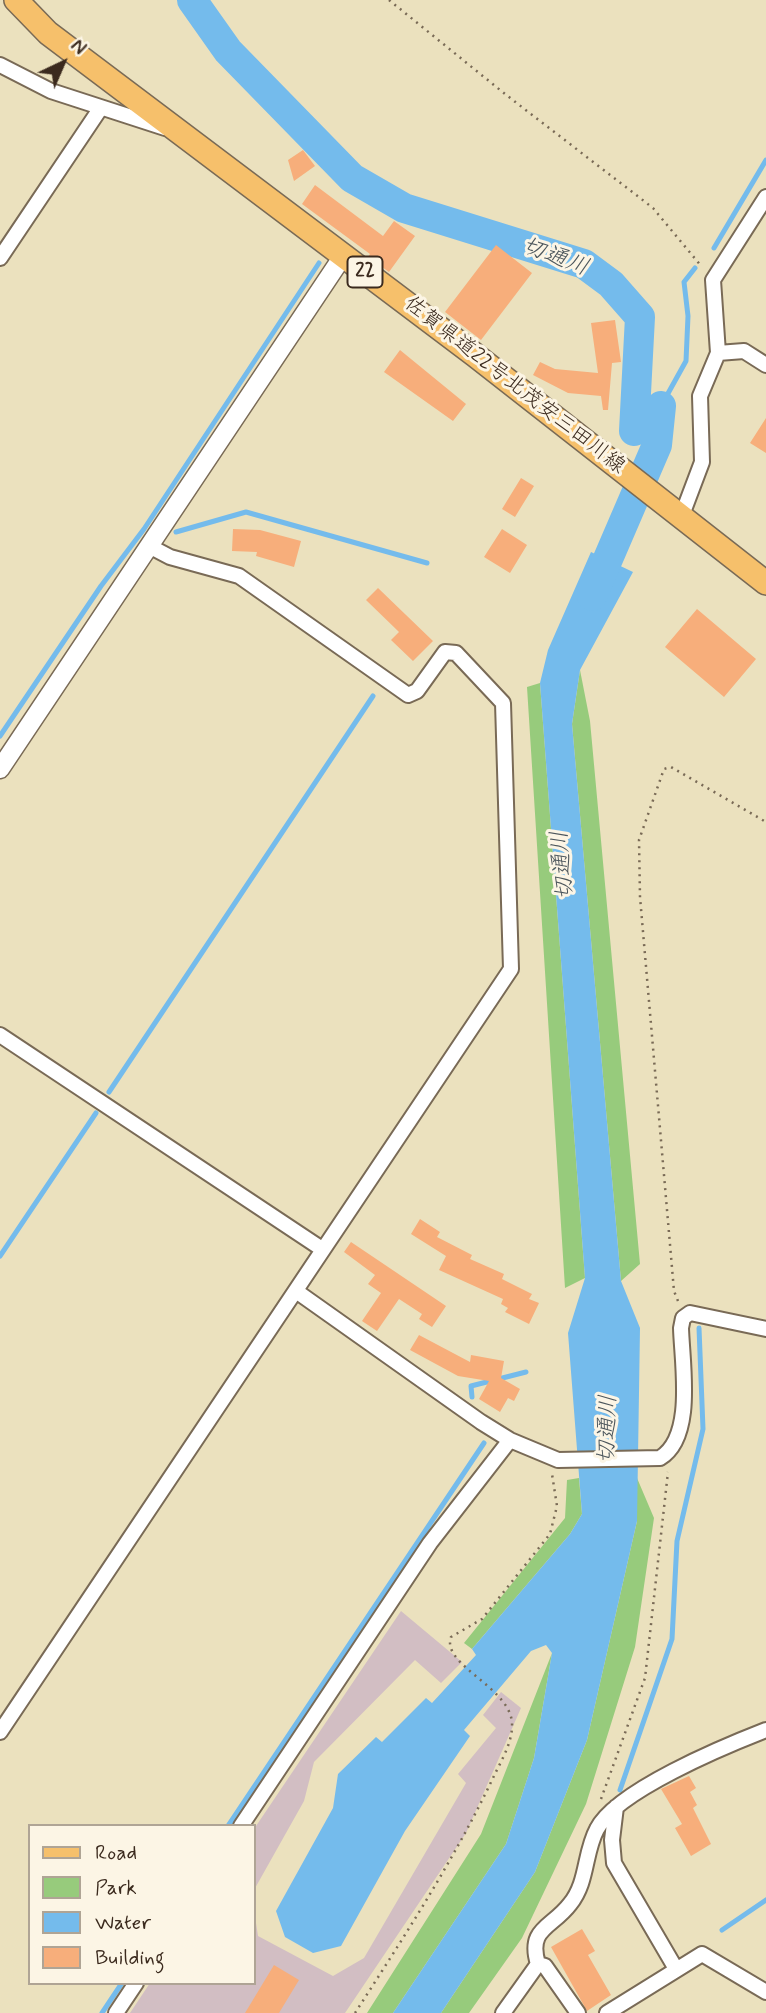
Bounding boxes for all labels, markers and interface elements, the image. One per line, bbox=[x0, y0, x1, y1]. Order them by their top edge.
north arrow bbox=[28, 28, 98, 98]
text: N bbox=[65, 34, 91, 61]
water label: 切通川 bbox=[518, 233, 592, 283]
road number: 22 bbox=[348, 256, 382, 288]
street label: 佐賀県道22号北茂安三田川線 bbox=[399, 292, 629, 480]
water label: 切通川 bbox=[547, 829, 581, 901]
water label: 切通川 bbox=[594, 1394, 624, 1464]
legend bbox=[28, 1824, 256, 1985]
text: Road bbox=[95, 1839, 137, 1867]
text: Park bbox=[95, 1874, 137, 1902]
text: Water bbox=[95, 1909, 151, 1937]
text: Building bbox=[95, 1944, 165, 1972]

